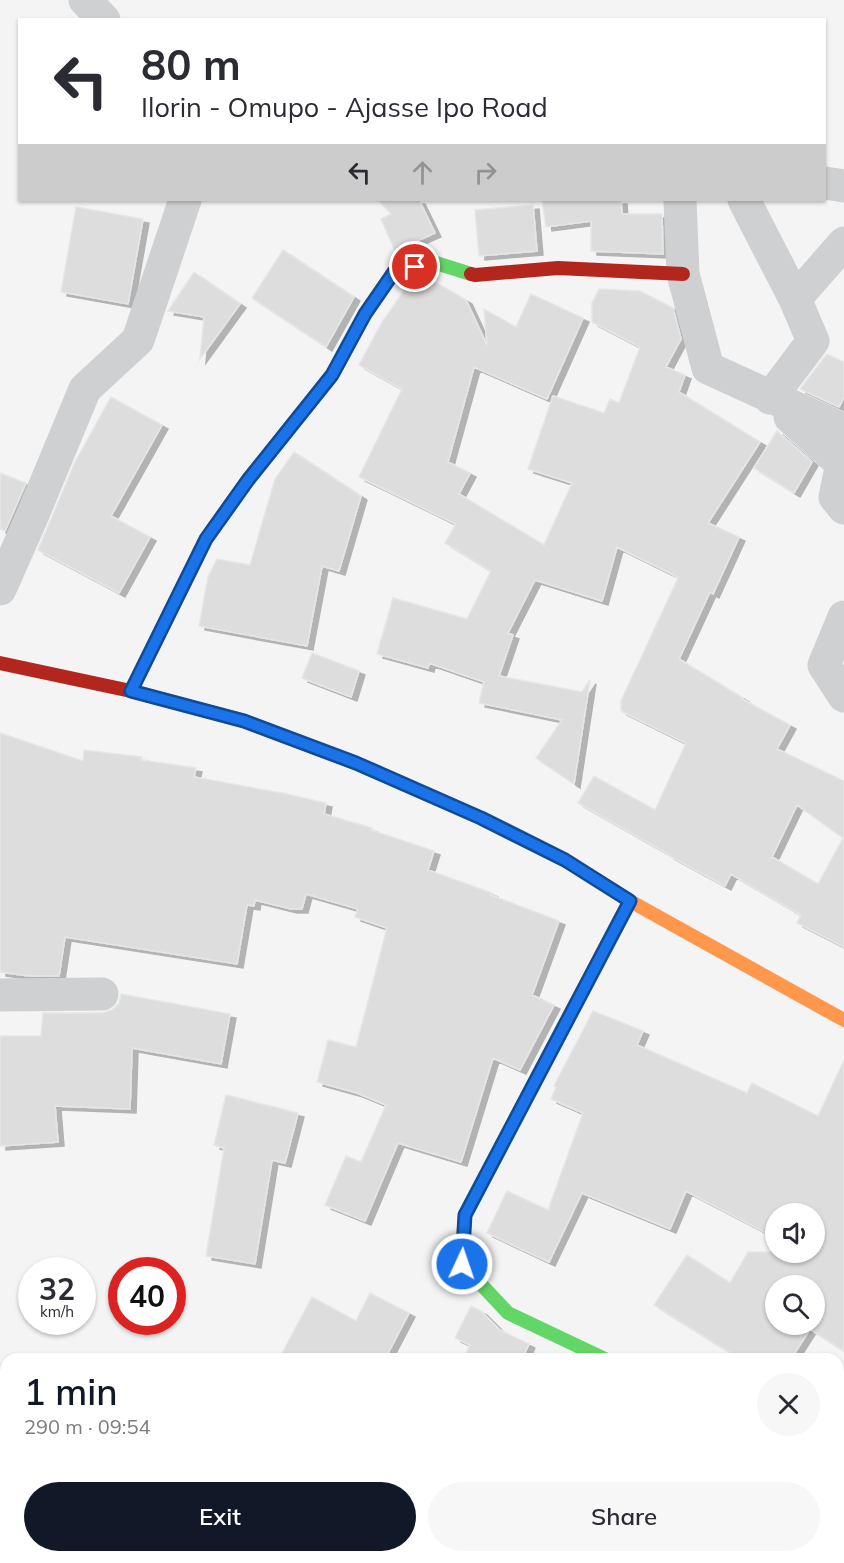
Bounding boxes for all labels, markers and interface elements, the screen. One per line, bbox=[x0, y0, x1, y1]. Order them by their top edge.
text: 80 m bbox=[141, 38, 241, 91]
icon: left bbox=[42, 42, 120, 120]
text: Ilorin - Omupo - Ajasse Ipo Road bbox=[141, 90, 548, 124]
icon: left bbox=[343, 156, 376, 189]
icon: ahead bbox=[406, 156, 439, 189]
icon: right bbox=[469, 156, 502, 189]
pin bbox=[389, 241, 440, 292]
icon: arrive bbox=[398, 250, 431, 283]
map controls bbox=[765, 1203, 825, 1335]
button: sound bbox=[765, 1203, 825, 1263]
position arrow bbox=[430, 1232, 494, 1296]
speed limit sign: 40 bbox=[108, 1257, 186, 1335]
text: 32 bbox=[39, 1270, 75, 1308]
button: search bbox=[765, 1275, 825, 1335]
text: km/h bbox=[40, 1302, 74, 1321]
text: 1 min bbox=[24, 1369, 118, 1414]
button: close bbox=[757, 1373, 820, 1436]
text: 290 m · 09:54 bbox=[24, 1414, 150, 1439]
button: Exit bbox=[24, 1482, 416, 1551]
button: Share bbox=[428, 1482, 820, 1551]

